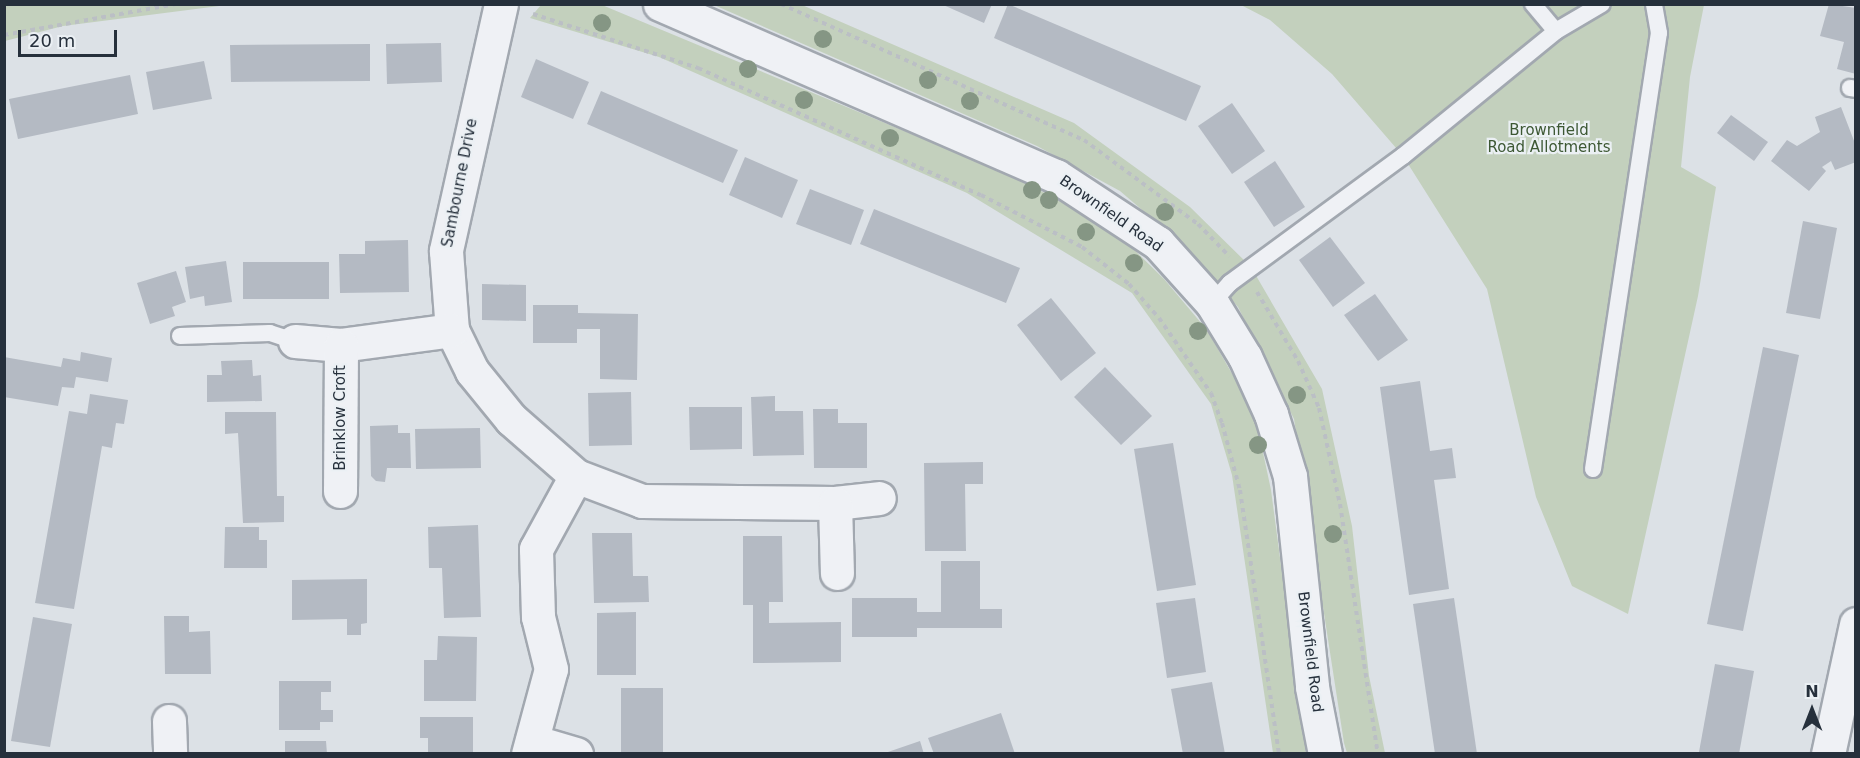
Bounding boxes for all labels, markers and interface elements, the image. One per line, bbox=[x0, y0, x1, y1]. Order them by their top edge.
scale bar bbox=[21, 18, 120, 56]
text: 20 m bbox=[29, 30, 75, 51]
street label: Sambourne Drive bbox=[439, 117, 481, 249]
park label: Brownfield Road Allotments bbox=[1487, 121, 1611, 156]
street label: Brownfield Road bbox=[1056, 172, 1166, 256]
street label: Brinklow Croft bbox=[332, 365, 350, 471]
street label: Brownfield Road bbox=[1294, 590, 1326, 714]
north arrow bbox=[1782, 680, 1842, 740]
text: N bbox=[1805, 682, 1819, 701]

